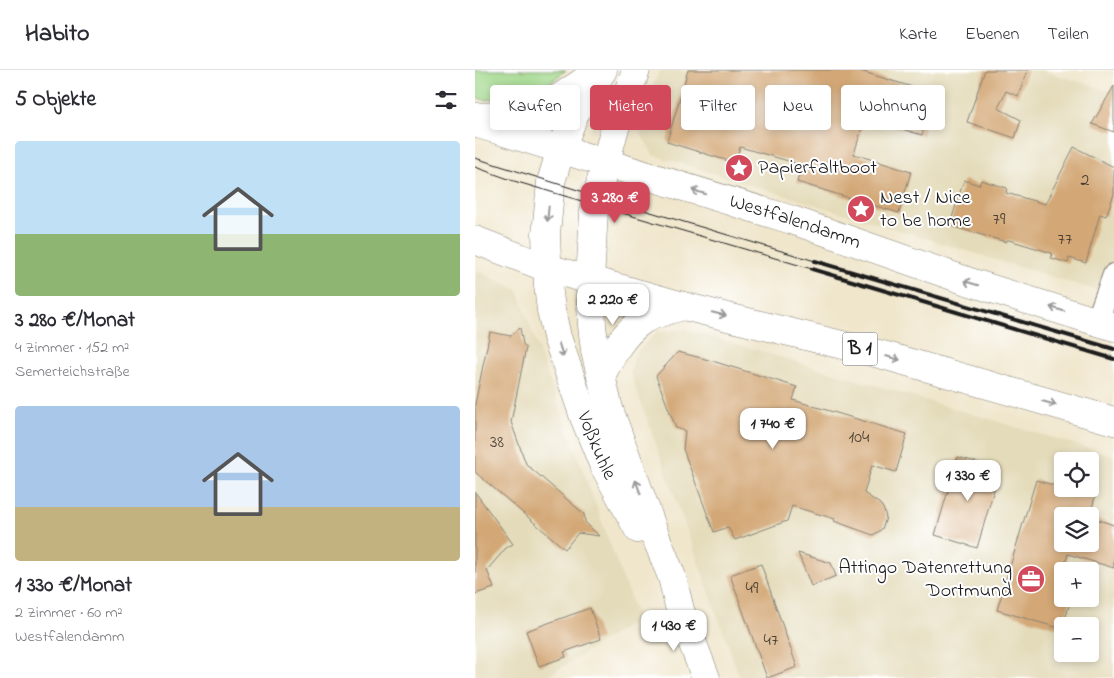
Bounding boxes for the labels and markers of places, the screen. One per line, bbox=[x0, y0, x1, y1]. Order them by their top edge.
place icon: Papierfaltboot bbox=[724, 153, 754, 183]
place label: Papierfaltboot bbox=[758, 154, 877, 183]
pin: 3 280 € bbox=[569, 182, 661, 224]
place label: Nest / Nice to be home bbox=[880, 184, 971, 236]
place icon: Nest / Nice to be home bbox=[846, 194, 876, 224]
pin: 2 220 € bbox=[567, 284, 659, 326]
pin: 1 740 € bbox=[727, 408, 819, 450]
pin: 1 330 € bbox=[922, 460, 1014, 502]
place label: Attingo Datenrettung Dortmund bbox=[839, 554, 1012, 606]
office icon: Attingo Datenrettung Dortmund bbox=[1016, 564, 1046, 594]
pin: 1 430 € bbox=[628, 610, 720, 652]

